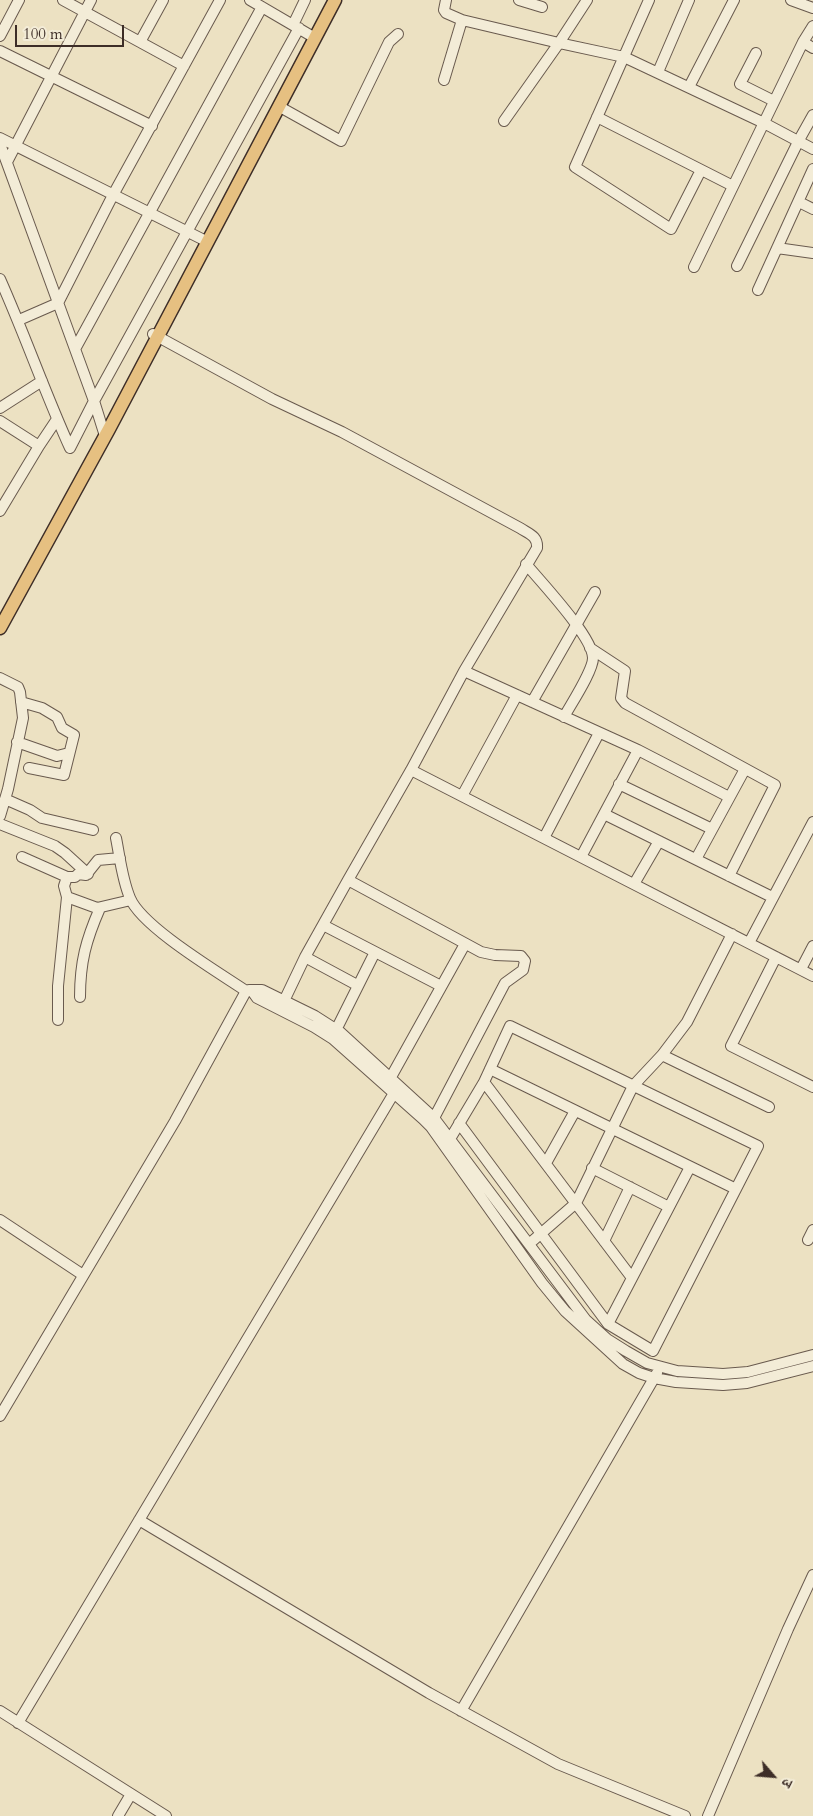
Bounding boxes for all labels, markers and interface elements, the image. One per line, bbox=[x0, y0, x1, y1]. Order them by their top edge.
scale bar bbox=[18, 15, 126, 47]
text: 100 m bbox=[23, 24, 63, 44]
north arrow bbox=[748, 1751, 798, 1801]
text: उ bbox=[777, 1776, 797, 1791]

